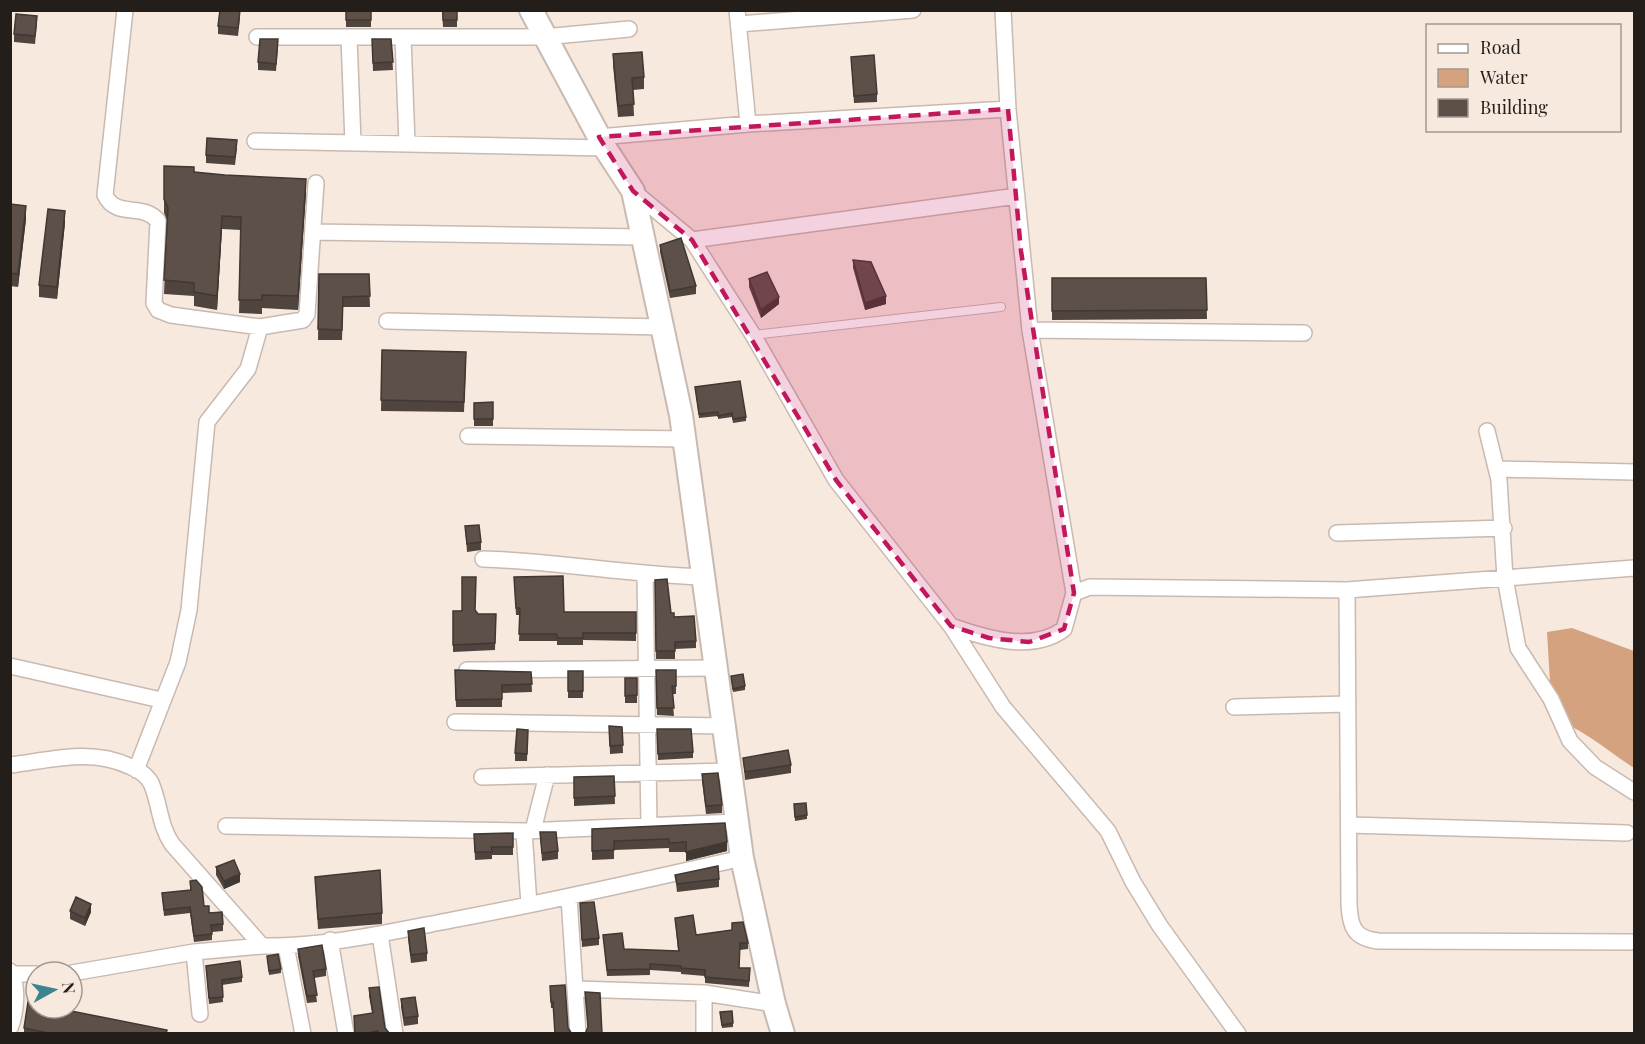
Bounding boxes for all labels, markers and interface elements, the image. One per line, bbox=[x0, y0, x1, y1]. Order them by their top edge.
legend bbox=[1426, 24, 1621, 132]
text: Road bbox=[1480, 35, 1521, 59]
text: Water bbox=[1479, 65, 1528, 89]
text: Building bbox=[1480, 95, 1548, 119]
north arrow bbox=[24, 960, 84, 1020]
text: N bbox=[58, 981, 81, 995]

